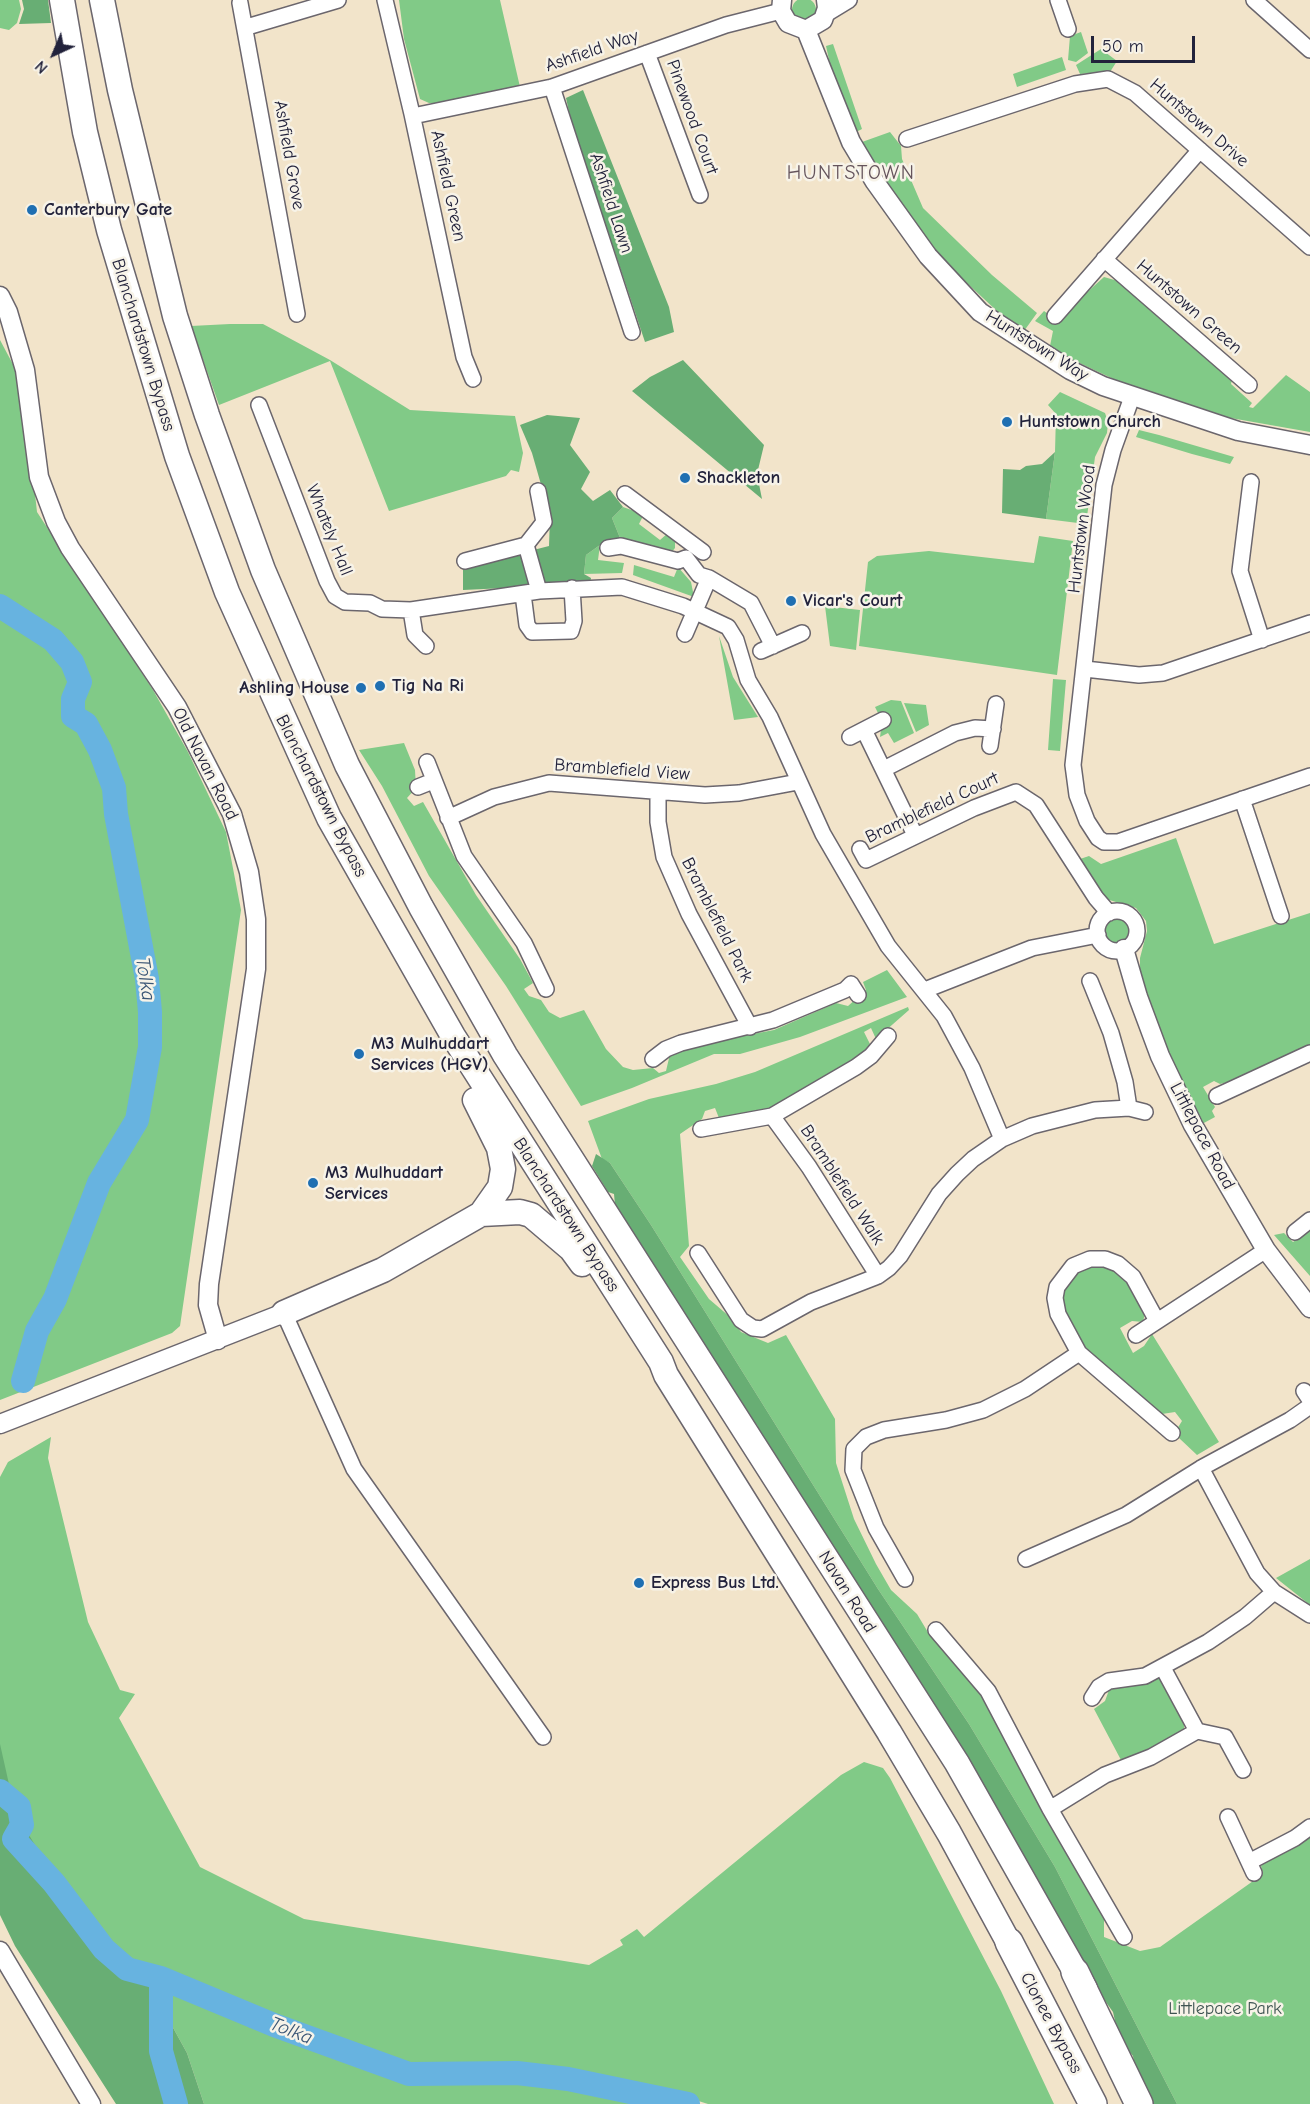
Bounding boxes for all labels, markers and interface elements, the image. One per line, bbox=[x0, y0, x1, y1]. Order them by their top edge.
north arrow bbox=[24, 24, 84, 84]
scale bar bbox=[1094, 24, 1198, 62]
street label: Ashfield Way bbox=[543, 25, 641, 77]
text: 50 m bbox=[1102, 36, 1144, 57]
text: N bbox=[31, 57, 52, 77]
street label: Pinewood Court bbox=[661, 57, 723, 177]
street label: Huntstown Drive bbox=[1145, 74, 1253, 172]
street label: Ashfield Grove bbox=[269, 99, 309, 211]
street label: Ashfield Green bbox=[426, 129, 470, 243]
street label: Ashfield Lawn bbox=[585, 150, 637, 256]
district label: HUNTSTOWN bbox=[787, 161, 915, 185]
place label: Canterbury Gate bbox=[44, 199, 172, 221]
marker: Canterbury Gate bbox=[25, 203, 39, 217]
street label: Huntstown Green bbox=[1132, 255, 1246, 359]
street label: Blanchardstown Bypass bbox=[106, 256, 180, 434]
street label: Huntstown Way bbox=[982, 306, 1092, 386]
place label: Huntstown Church bbox=[1019, 411, 1161, 433]
marker: Huntstown Church bbox=[1000, 415, 1014, 429]
street label: Huntstown Wood bbox=[1063, 464, 1101, 594]
place label: Shackleton bbox=[697, 467, 780, 489]
marker: Shackleton bbox=[678, 471, 692, 485]
street label: Whately Hall bbox=[301, 481, 357, 579]
place label: Vicar's Court bbox=[803, 590, 902, 612]
marker: Vicar's Court bbox=[784, 594, 798, 608]
place label: Tig Na Ri bbox=[392, 675, 464, 697]
place label: Ashling House bbox=[239, 677, 349, 699]
marker: Tig Na Ri bbox=[373, 679, 387, 693]
marker: Ashling House bbox=[354, 681, 368, 695]
street label: Old Navan Road bbox=[167, 704, 243, 824]
street label: Blanchardstown Bypass bbox=[271, 711, 371, 881]
street label: Bramblefield View bbox=[553, 754, 691, 786]
street label: Bramblefield Court bbox=[862, 768, 1002, 848]
street label: Bramblefield Park bbox=[676, 854, 758, 986]
water label: Tolka bbox=[130, 956, 160, 1002]
place label: M3 Mulhuddart Services (HGV) bbox=[371, 1033, 489, 1076]
marker: M3 Mulhuddart Services (HGV) bbox=[352, 1047, 366, 1061]
street label: Littlepace Road bbox=[1165, 1079, 1239, 1193]
street label: Bramblefield Walk bbox=[795, 1121, 889, 1249]
street label: Blanchardstown Bypass bbox=[508, 1134, 624, 1296]
place label: M3 Mulhuddart Services bbox=[325, 1162, 443, 1204]
marker: M3 Mulhuddart Services bbox=[306, 1176, 320, 1190]
street label: Navan Road bbox=[813, 1547, 881, 1637]
place label: Express Bus Ltd. bbox=[651, 1572, 779, 1594]
marker: Express Bus Ltd. bbox=[632, 1576, 646, 1590]
street label: Clonee Bypass bbox=[1015, 1969, 1087, 2077]
park label: Littlepace Park bbox=[1168, 1998, 1282, 2020]
water label: Tolka bbox=[266, 2012, 316, 2050]

